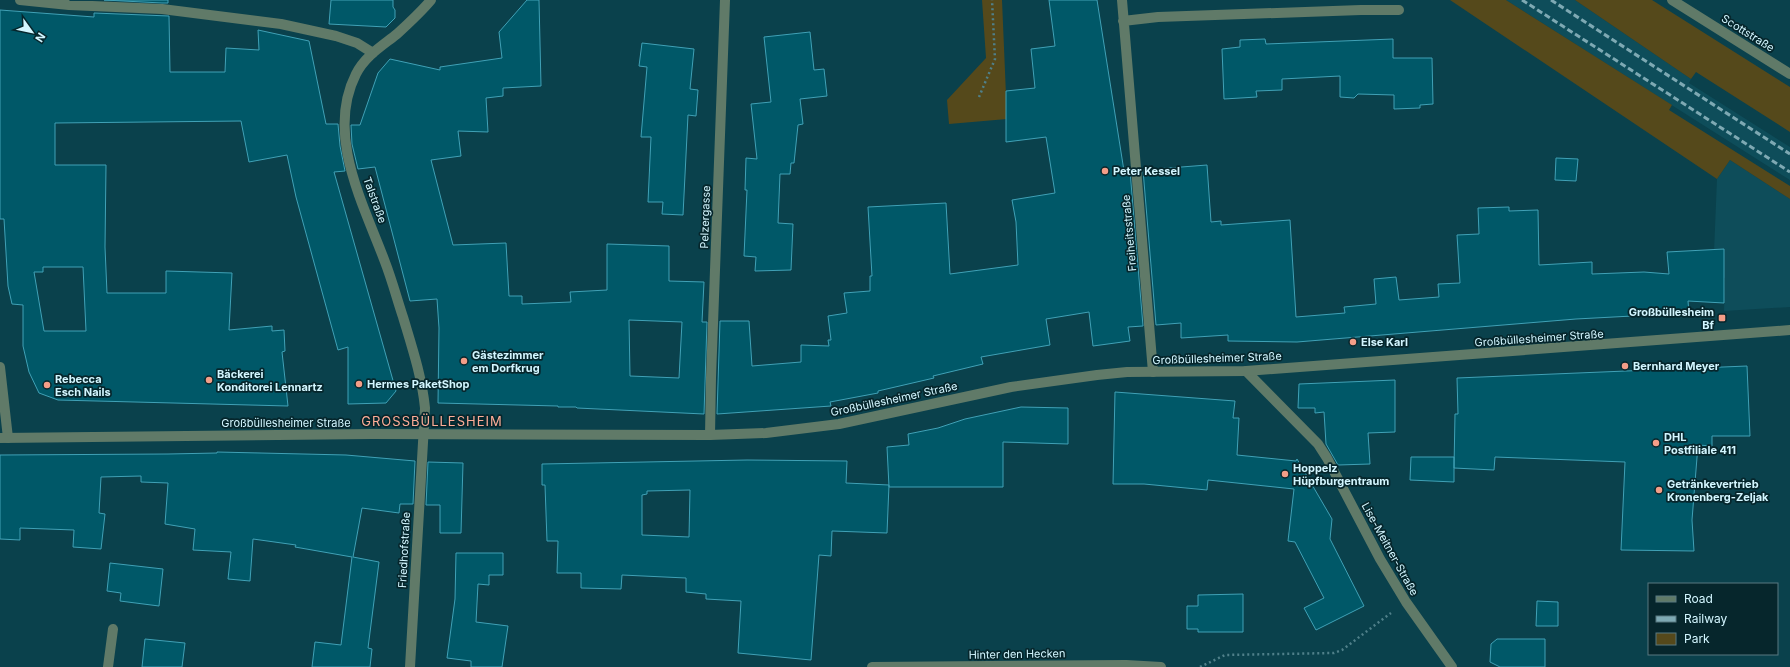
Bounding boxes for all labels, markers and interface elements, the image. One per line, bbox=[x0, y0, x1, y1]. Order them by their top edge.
street label: Scottstraße bbox=[1719, 11, 1777, 55]
north arrow bbox=[12, 12, 52, 52]
text: N bbox=[32, 30, 49, 45]
place label: Peter Kessel bbox=[1113, 164, 1180, 178]
marker: Peter Kessel bbox=[1100, 166, 1110, 176]
street label: Talstraße bbox=[360, 175, 390, 225]
street label: Pelzergasse bbox=[697, 185, 713, 249]
street label: Freiheitsstraße bbox=[1119, 194, 1139, 272]
place label: Großbüllesheim Bf bbox=[1629, 305, 1715, 332]
marker: Großbüllesheim Bf bbox=[1717, 313, 1727, 323]
street label: Großbüllesheimer Straße bbox=[1474, 327, 1604, 349]
place label: Else Karl bbox=[1361, 335, 1408, 349]
marker: Else Karl bbox=[1348, 337, 1358, 347]
place label: Gästezimmer em Dorfkrug bbox=[472, 348, 544, 375]
street label: Großbüllesheimer Straße bbox=[1152, 349, 1282, 367]
marker: Gästezimmer em Dorfkrug bbox=[459, 356, 469, 366]
place label: Bernhard Meyer bbox=[1633, 359, 1720, 373]
marker: Bernhard Meyer bbox=[1620, 361, 1630, 371]
place label: Bäckerei Konditorei Lennartz bbox=[217, 367, 323, 394]
place label: Rebecca Esch Nails bbox=[55, 372, 111, 399]
marker: Bäckerei Konditorei Lennartz bbox=[204, 375, 214, 385]
place label: Hermes PaketShop bbox=[367, 377, 470, 391]
marker: Hermes PaketShop bbox=[354, 379, 364, 389]
street label: Großbüllesheimer Straße bbox=[829, 379, 959, 419]
marker: Rebecca Esch Nails bbox=[42, 380, 52, 390]
district label: GROSSBÜLLESHEIM bbox=[361, 413, 503, 429]
street label: Großbüllesheimer Straße bbox=[221, 416, 351, 430]
place label: DHL Postfiliale 411 bbox=[1664, 430, 1736, 457]
marker: DHL Postfiliale 411 bbox=[1651, 438, 1661, 448]
place label: Hoppelz Hüpfburgentraum bbox=[1293, 461, 1389, 488]
marker: Hoppelz Hüpfburgentraum bbox=[1280, 469, 1290, 479]
place label: Getränkevertrieb Kronenberg-Zeljak bbox=[1667, 477, 1769, 504]
marker: Getränkevertrieb Kronenberg-Zeljak bbox=[1654, 485, 1664, 495]
street label: Lise-Meitner-Straße bbox=[1359, 500, 1421, 598]
street label: Friedhofstraße bbox=[395, 512, 413, 588]
legend bbox=[1648, 583, 1778, 655]
text: Road bbox=[1684, 591, 1713, 606]
text: Railway bbox=[1684, 611, 1728, 626]
text: Park bbox=[1684, 631, 1710, 646]
street label: Hinter den Hecken bbox=[968, 646, 1066, 662]

